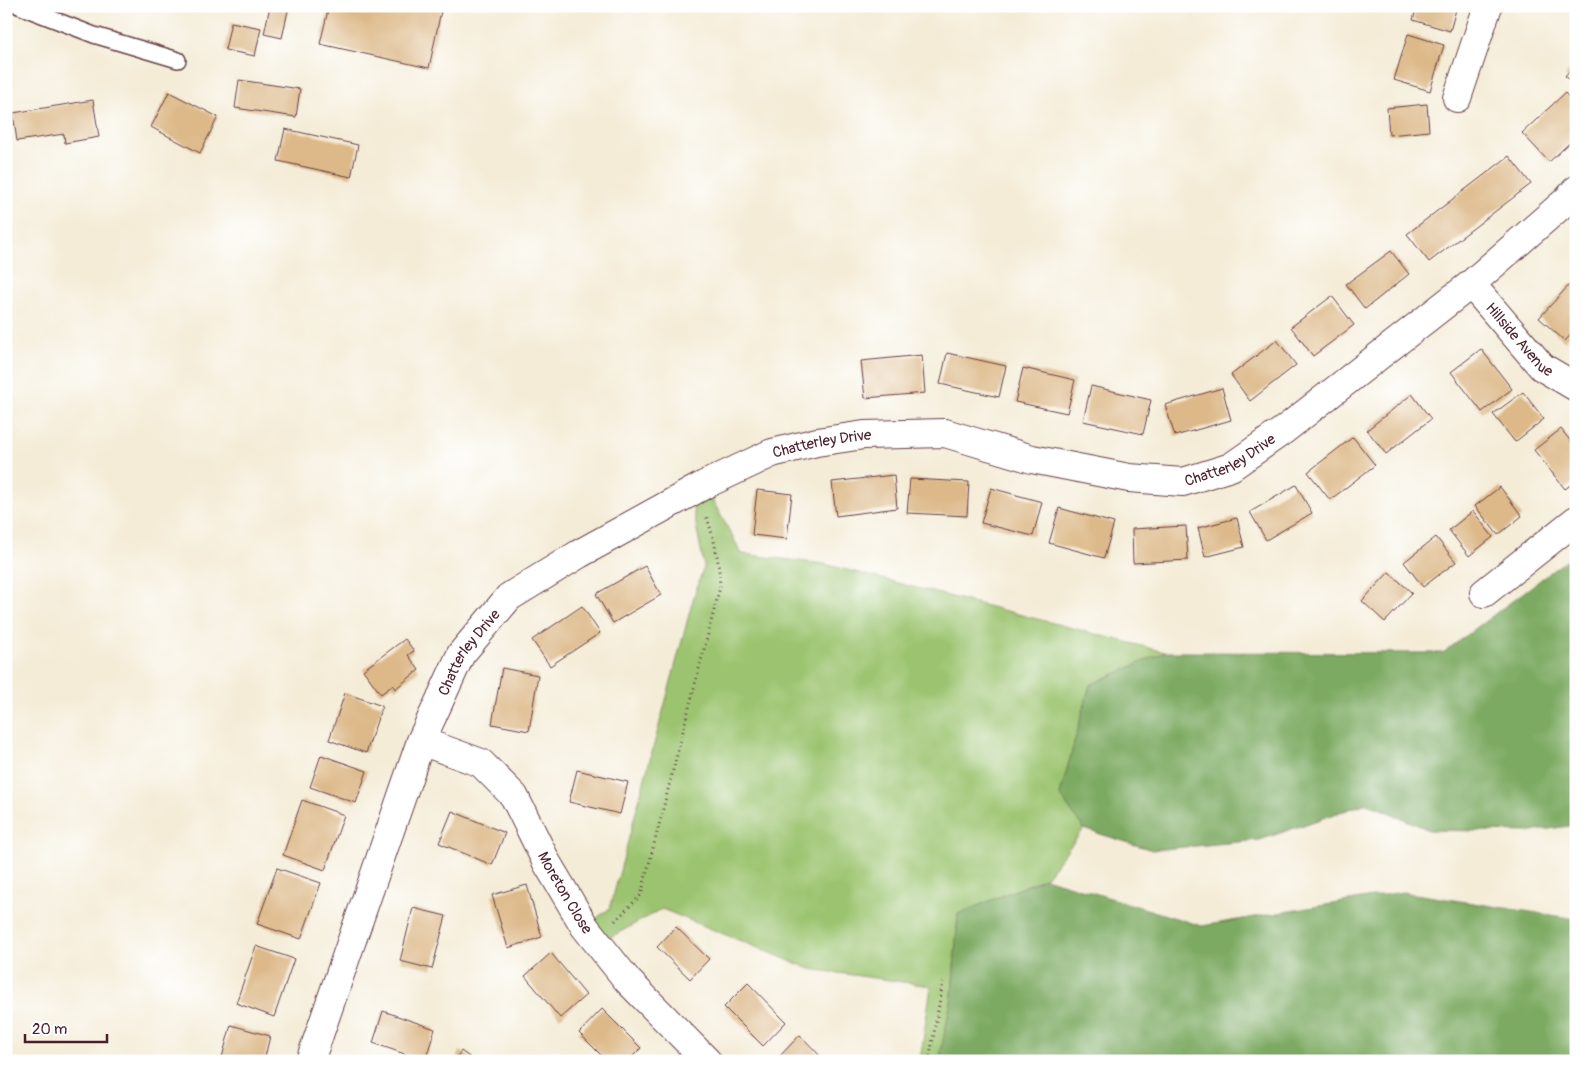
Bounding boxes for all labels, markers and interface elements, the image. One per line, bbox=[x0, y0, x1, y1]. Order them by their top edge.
street label: Hillside Avenue bbox=[1481, 299, 1557, 382]
street label: Chatterley Drive bbox=[771, 426, 872, 463]
street label: Chatterley Drive bbox=[1182, 429, 1280, 491]
street label: Chatterley Drive bbox=[434, 605, 505, 699]
street label: Moreton Close bbox=[533, 849, 596, 939]
scale bar bbox=[25, 1012, 108, 1044]
text: 20 m bbox=[32, 1020, 67, 1039]

